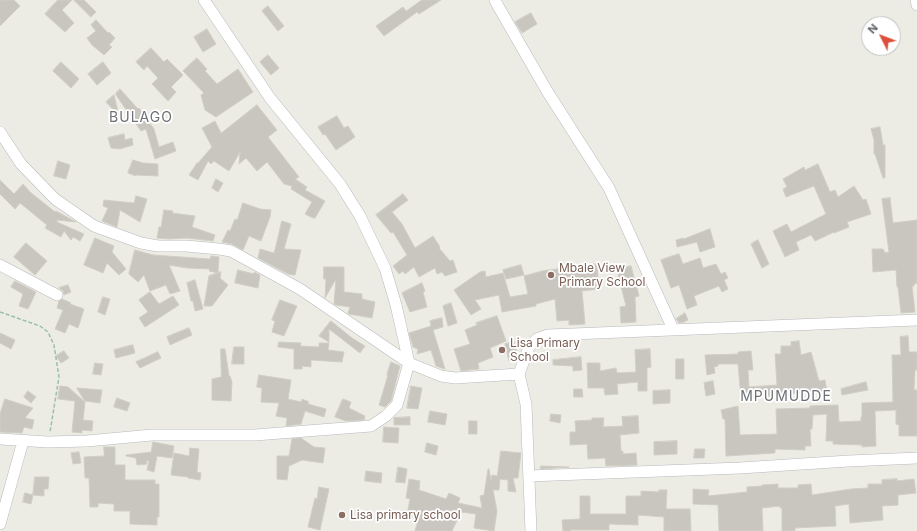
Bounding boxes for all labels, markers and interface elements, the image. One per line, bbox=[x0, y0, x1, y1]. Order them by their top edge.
north arrow bbox=[861, 16, 901, 56]
text: N bbox=[865, 21, 881, 36]
district label: BULAGO bbox=[109, 110, 173, 126]
place label: Mbale View Primary School bbox=[559, 261, 645, 289]
marker: Mbale View Primary School bbox=[546, 270, 556, 280]
place label: Lisa Primary School bbox=[510, 336, 580, 364]
marker: Lisa Primary School bbox=[497, 345, 507, 355]
district label: MPUMUDDE bbox=[740, 389, 832, 405]
place label: Lisa primary school bbox=[350, 508, 461, 522]
marker: Lisa primary school bbox=[337, 510, 347, 520]

